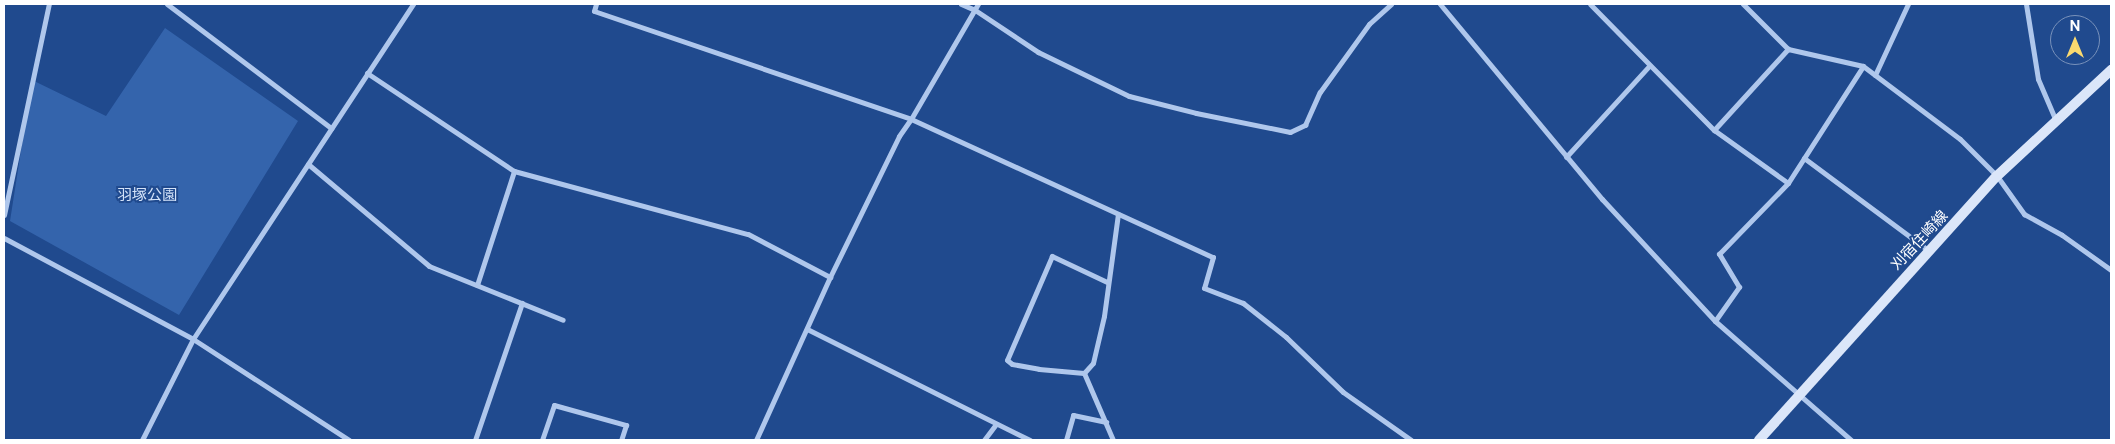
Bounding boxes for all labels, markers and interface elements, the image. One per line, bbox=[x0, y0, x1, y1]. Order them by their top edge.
north arrow bbox=[2050, 15, 2100, 65]
text: N bbox=[2070, 18, 2080, 34]
park label: 羽塚公園 bbox=[117, 186, 177, 204]
street label: 刈宿住崎線 bbox=[1887, 206, 1951, 274]

